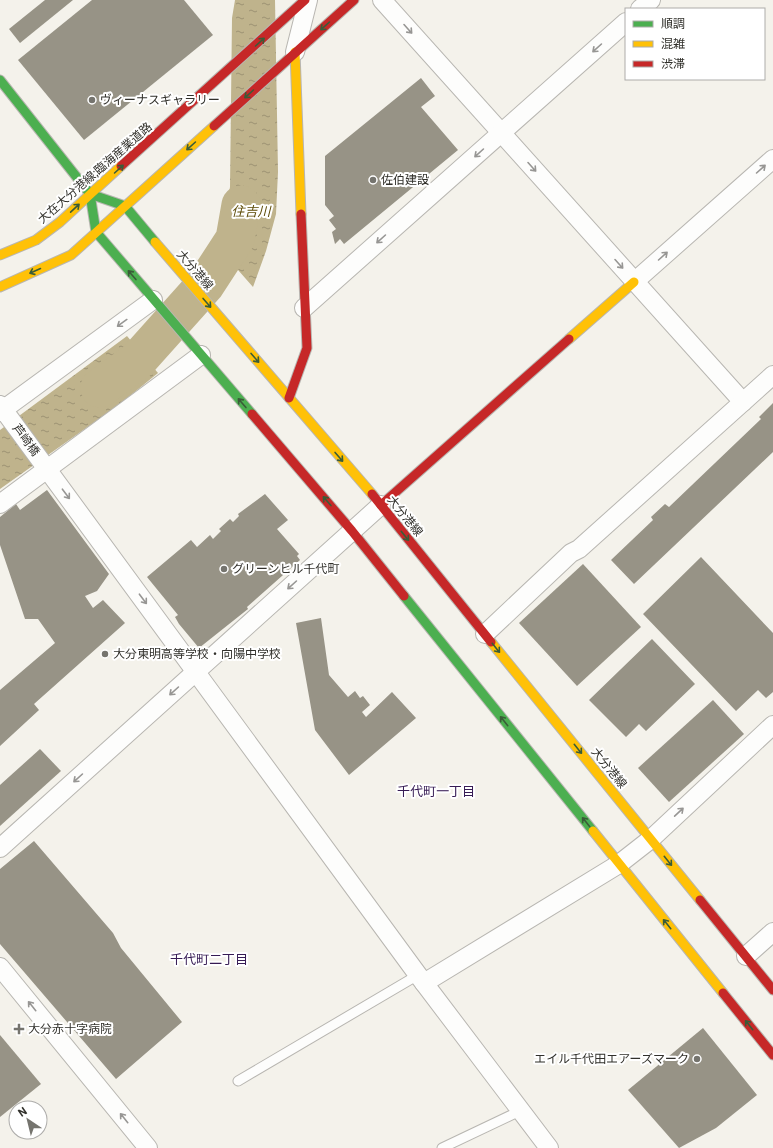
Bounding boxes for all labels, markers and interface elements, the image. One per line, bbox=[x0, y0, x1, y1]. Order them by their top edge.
legend bbox=[625, 8, 765, 80]
text: 順調 bbox=[661, 17, 685, 31]
one-way arrow bbox=[320, 21, 330, 30]
one-way arrow bbox=[403, 24, 412, 34]
one-way arrow bbox=[255, 37, 265, 46]
text: 混雑 bbox=[661, 37, 685, 51]
one-way arrow bbox=[592, 43, 602, 52]
text: 渋滞 bbox=[661, 57, 685, 71]
one-way arrow bbox=[244, 89, 254, 99]
place label: ヴィーナスギャラリー bbox=[100, 93, 220, 107]
marker: ヴィーナスギャラリー bbox=[87, 95, 97, 105]
street label: 大在大分港線;臨海産業道路 bbox=[35, 120, 155, 226]
one-way arrow bbox=[186, 141, 197, 150]
one-way arrow bbox=[473, 148, 484, 157]
one-way arrow bbox=[527, 162, 536, 172]
one-way arrow bbox=[114, 164, 125, 173]
one-way arrow bbox=[755, 165, 766, 174]
place label: 佐伯建設 bbox=[381, 173, 429, 187]
marker: 佐伯建設 bbox=[368, 175, 378, 185]
one-way arrow bbox=[70, 204, 80, 213]
water label: 住吉川 bbox=[231, 204, 272, 219]
one-way arrow bbox=[377, 234, 387, 243]
street label: 大分港線 bbox=[174, 247, 216, 293]
one-way arrow bbox=[658, 251, 669, 260]
one-way arrow bbox=[614, 259, 623, 269]
one-way arrow bbox=[30, 268, 42, 275]
one-way arrow bbox=[128, 270, 137, 280]
one-way arrow bbox=[203, 298, 212, 308]
one-way arrow bbox=[117, 319, 128, 327]
one-way arrow bbox=[250, 353, 259, 363]
one-way arrow bbox=[237, 397, 246, 408]
street label: 芦崎橋 bbox=[10, 421, 42, 459]
one-way arrow bbox=[335, 451, 344, 462]
one-way arrow bbox=[62, 489, 70, 500]
street label: 大分港線 bbox=[384, 493, 426, 539]
one-way arrow bbox=[322, 496, 331, 507]
one-way arrow bbox=[401, 530, 410, 541]
place label: グリーンヒル千代町 bbox=[232, 562, 339, 576]
marker: グリーンヒル千代町 bbox=[219, 564, 229, 574]
one-way arrow bbox=[287, 580, 297, 590]
one-way arrow bbox=[139, 593, 148, 604]
one-way arrow bbox=[492, 642, 500, 653]
place label: 大分東明高等学校・向陽中学校 bbox=[113, 647, 281, 661]
marker: 大分東明高等学校・向陽中学校 bbox=[100, 649, 110, 659]
one-way arrow bbox=[169, 686, 180, 695]
one-way arrow bbox=[500, 715, 509, 726]
one-way arrow bbox=[573, 743, 582, 754]
street label: 大分港線 bbox=[588, 745, 630, 791]
one-way arrow bbox=[73, 773, 83, 783]
district label: 千代町一丁目 bbox=[397, 784, 475, 799]
one-way arrow bbox=[674, 807, 684, 817]
one-way arrow bbox=[581, 817, 590, 828]
one-way arrow bbox=[664, 855, 673, 866]
one-way arrow bbox=[663, 918, 672, 929]
district label: 千代町二丁目 bbox=[170, 952, 248, 967]
one-way arrow bbox=[28, 1001, 37, 1012]
one-way arrow bbox=[744, 1020, 753, 1031]
place label: 大分赤十字病院 bbox=[28, 1022, 112, 1036]
marker: 大分赤十字病院 bbox=[13, 1023, 25, 1035]
place label: エイル千代田エアーズマーク bbox=[534, 1052, 689, 1066]
marker: エイル千代田エアーズマーク bbox=[692, 1054, 702, 1064]
north arrow bbox=[8, 1100, 48, 1140]
text: N bbox=[16, 1105, 30, 1120]
one-way arrow bbox=[119, 1112, 128, 1123]

